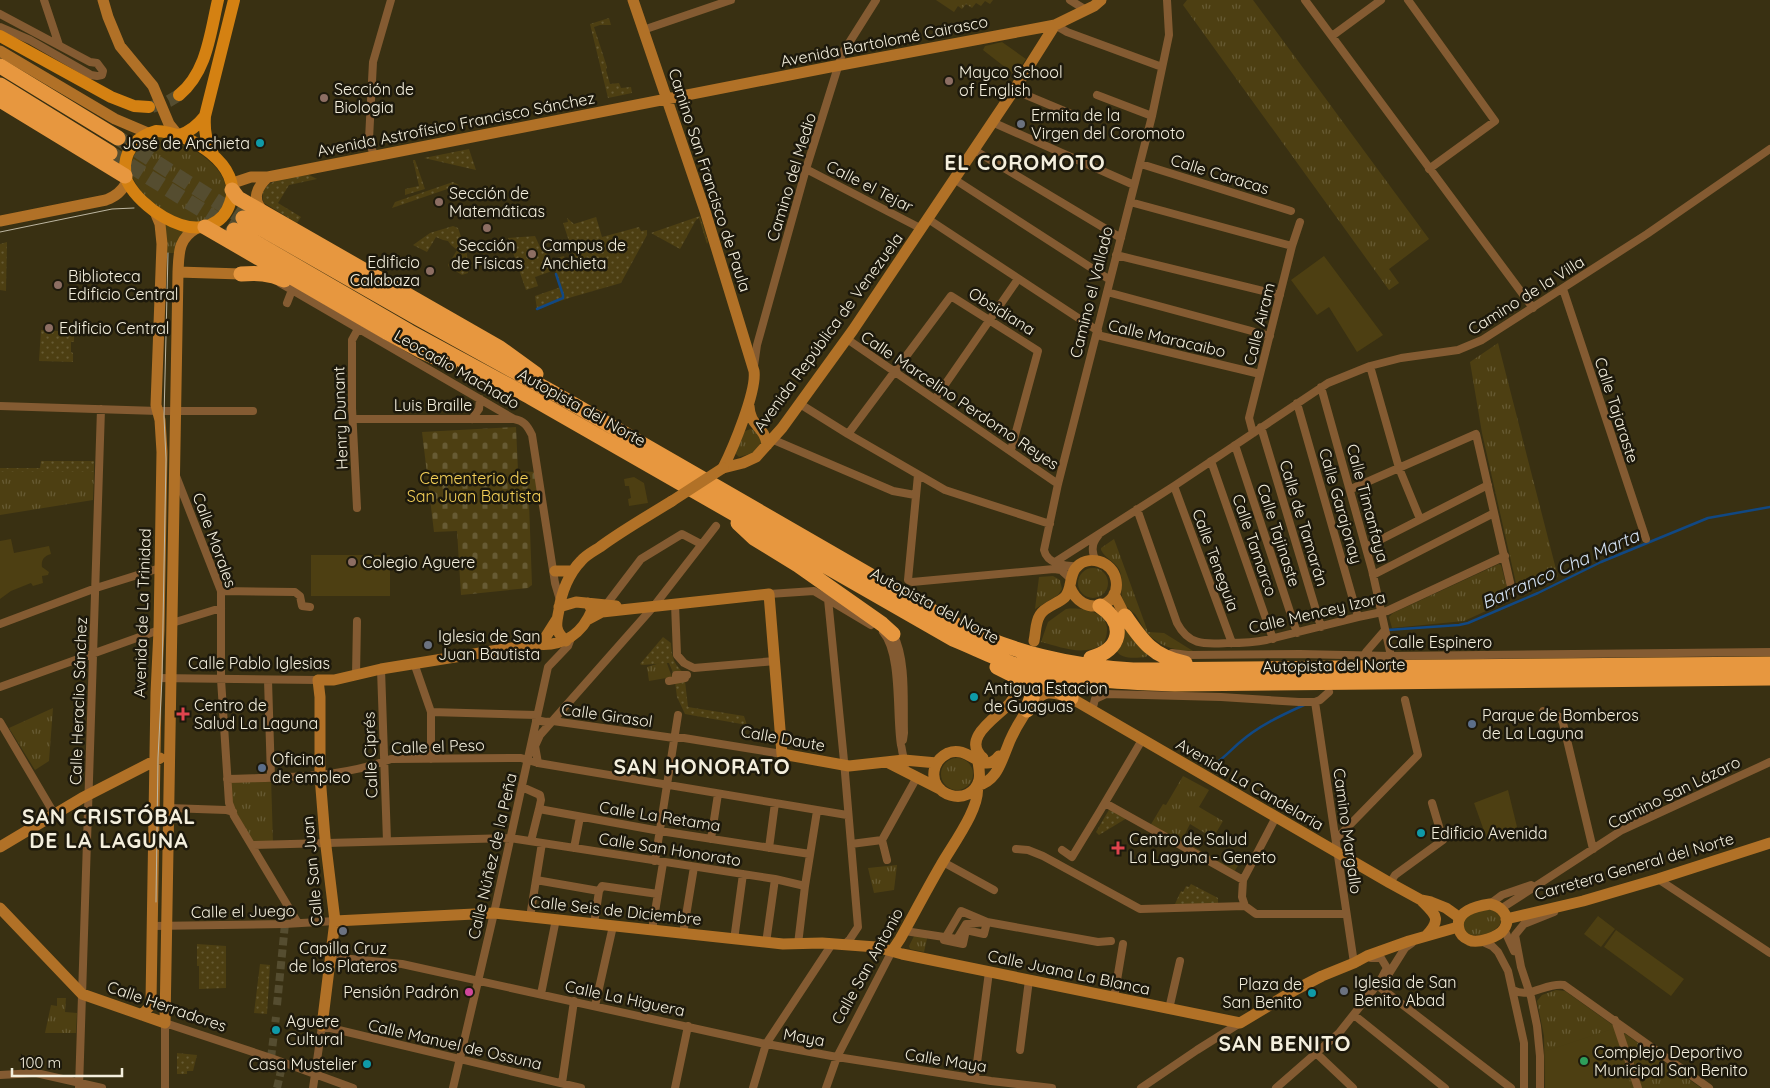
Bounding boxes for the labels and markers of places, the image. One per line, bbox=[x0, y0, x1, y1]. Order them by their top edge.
place label: Mayco School of English bbox=[959, 62, 1063, 100]
marker: Mayco School of English bbox=[943, 75, 955, 87]
place label: Sección de Biologia bbox=[334, 79, 414, 117]
marker: Sección de Biologia bbox=[318, 92, 330, 104]
place label: Ermita de la Virgen del Coromoto bbox=[1031, 105, 1185, 143]
marker: Ermita de la Virgen del Coromoto bbox=[1015, 118, 1027, 130]
place label: José de Anchieta bbox=[123, 133, 250, 153]
marker: José de Anchieta bbox=[254, 137, 266, 149]
place label: Sección de Matemáticas bbox=[449, 183, 545, 221]
marker: Sección de Matemáticas bbox=[433, 196, 445, 208]
marker: Sección de Físicas bbox=[481, 222, 493, 234]
place label: Sección de Físicas bbox=[451, 235, 523, 273]
place label: Campus de Anchieta bbox=[542, 235, 626, 273]
marker: Campus de Anchieta bbox=[526, 248, 538, 260]
place label: Edificio Calabaza bbox=[350, 252, 420, 290]
marker: Edificio Calabaza bbox=[424, 265, 436, 277]
place label: Biblioteca Edificio Central bbox=[68, 266, 179, 304]
marker: Biblioteca Edificio Central bbox=[52, 279, 64, 291]
place label: Edificio Central bbox=[59, 318, 170, 338]
marker: Edificio Central bbox=[43, 322, 55, 334]
place label: Colegio Aguere bbox=[362, 552, 475, 572]
marker: Colegio Aguere bbox=[346, 556, 358, 568]
place label: Iglesia de San Juan Bautista bbox=[438, 626, 541, 664]
marker: Iglesia de San Juan Bautista bbox=[422, 639, 434, 651]
place label: Antigua Estacion de Guaguas bbox=[984, 678, 1108, 716]
marker: Antigua Estacion de Guaguas bbox=[968, 691, 980, 703]
place label: Centro de Salud La Laguna bbox=[194, 695, 318, 733]
place label: Parque de Bomberos de La Laguna bbox=[1482, 705, 1639, 743]
marker: Centro de Salud La Laguna bbox=[176, 707, 190, 721]
marker: Parque de Bomberos de La Laguna bbox=[1466, 718, 1478, 730]
place label: Oficina de empleo bbox=[272, 749, 351, 787]
marker: Oficina de empleo bbox=[256, 762, 268, 774]
place label: Edificio Avenida bbox=[1431, 823, 1547, 843]
marker: Edificio Avenida bbox=[1415, 827, 1427, 839]
place label: Centro de Salud La Laguna - Geneto bbox=[1129, 829, 1276, 867]
marker: Centro de Salud La Laguna - Geneto bbox=[1111, 841, 1125, 855]
marker: Capilla Cruz de los Plateros bbox=[337, 925, 349, 937]
place label: Capilla Cruz de los Plateros bbox=[289, 938, 397, 976]
place label: Iglesia de San Benito Abad bbox=[1354, 972, 1457, 1010]
place label: Plaza de San Benito bbox=[1223, 974, 1302, 1012]
place label: Pensión Padrón bbox=[343, 982, 459, 1002]
marker: Iglesia de San Benito Abad bbox=[1338, 985, 1350, 997]
marker: Pensión Padrón bbox=[463, 986, 475, 998]
marker: Plaza de San Benito bbox=[1306, 987, 1318, 999]
place label: Aguere Cultural bbox=[286, 1011, 343, 1049]
marker: Aguere Cultural bbox=[270, 1024, 282, 1036]
place label: Complejo Deportivo Municipal San Benito bbox=[1594, 1042, 1748, 1080]
place label: Casa Mustelier bbox=[249, 1054, 357, 1074]
marker: Complejo Deportivo Municipal San Benito bbox=[1578, 1055, 1590, 1067]
marker: Casa Mustelier bbox=[361, 1058, 373, 1070]

